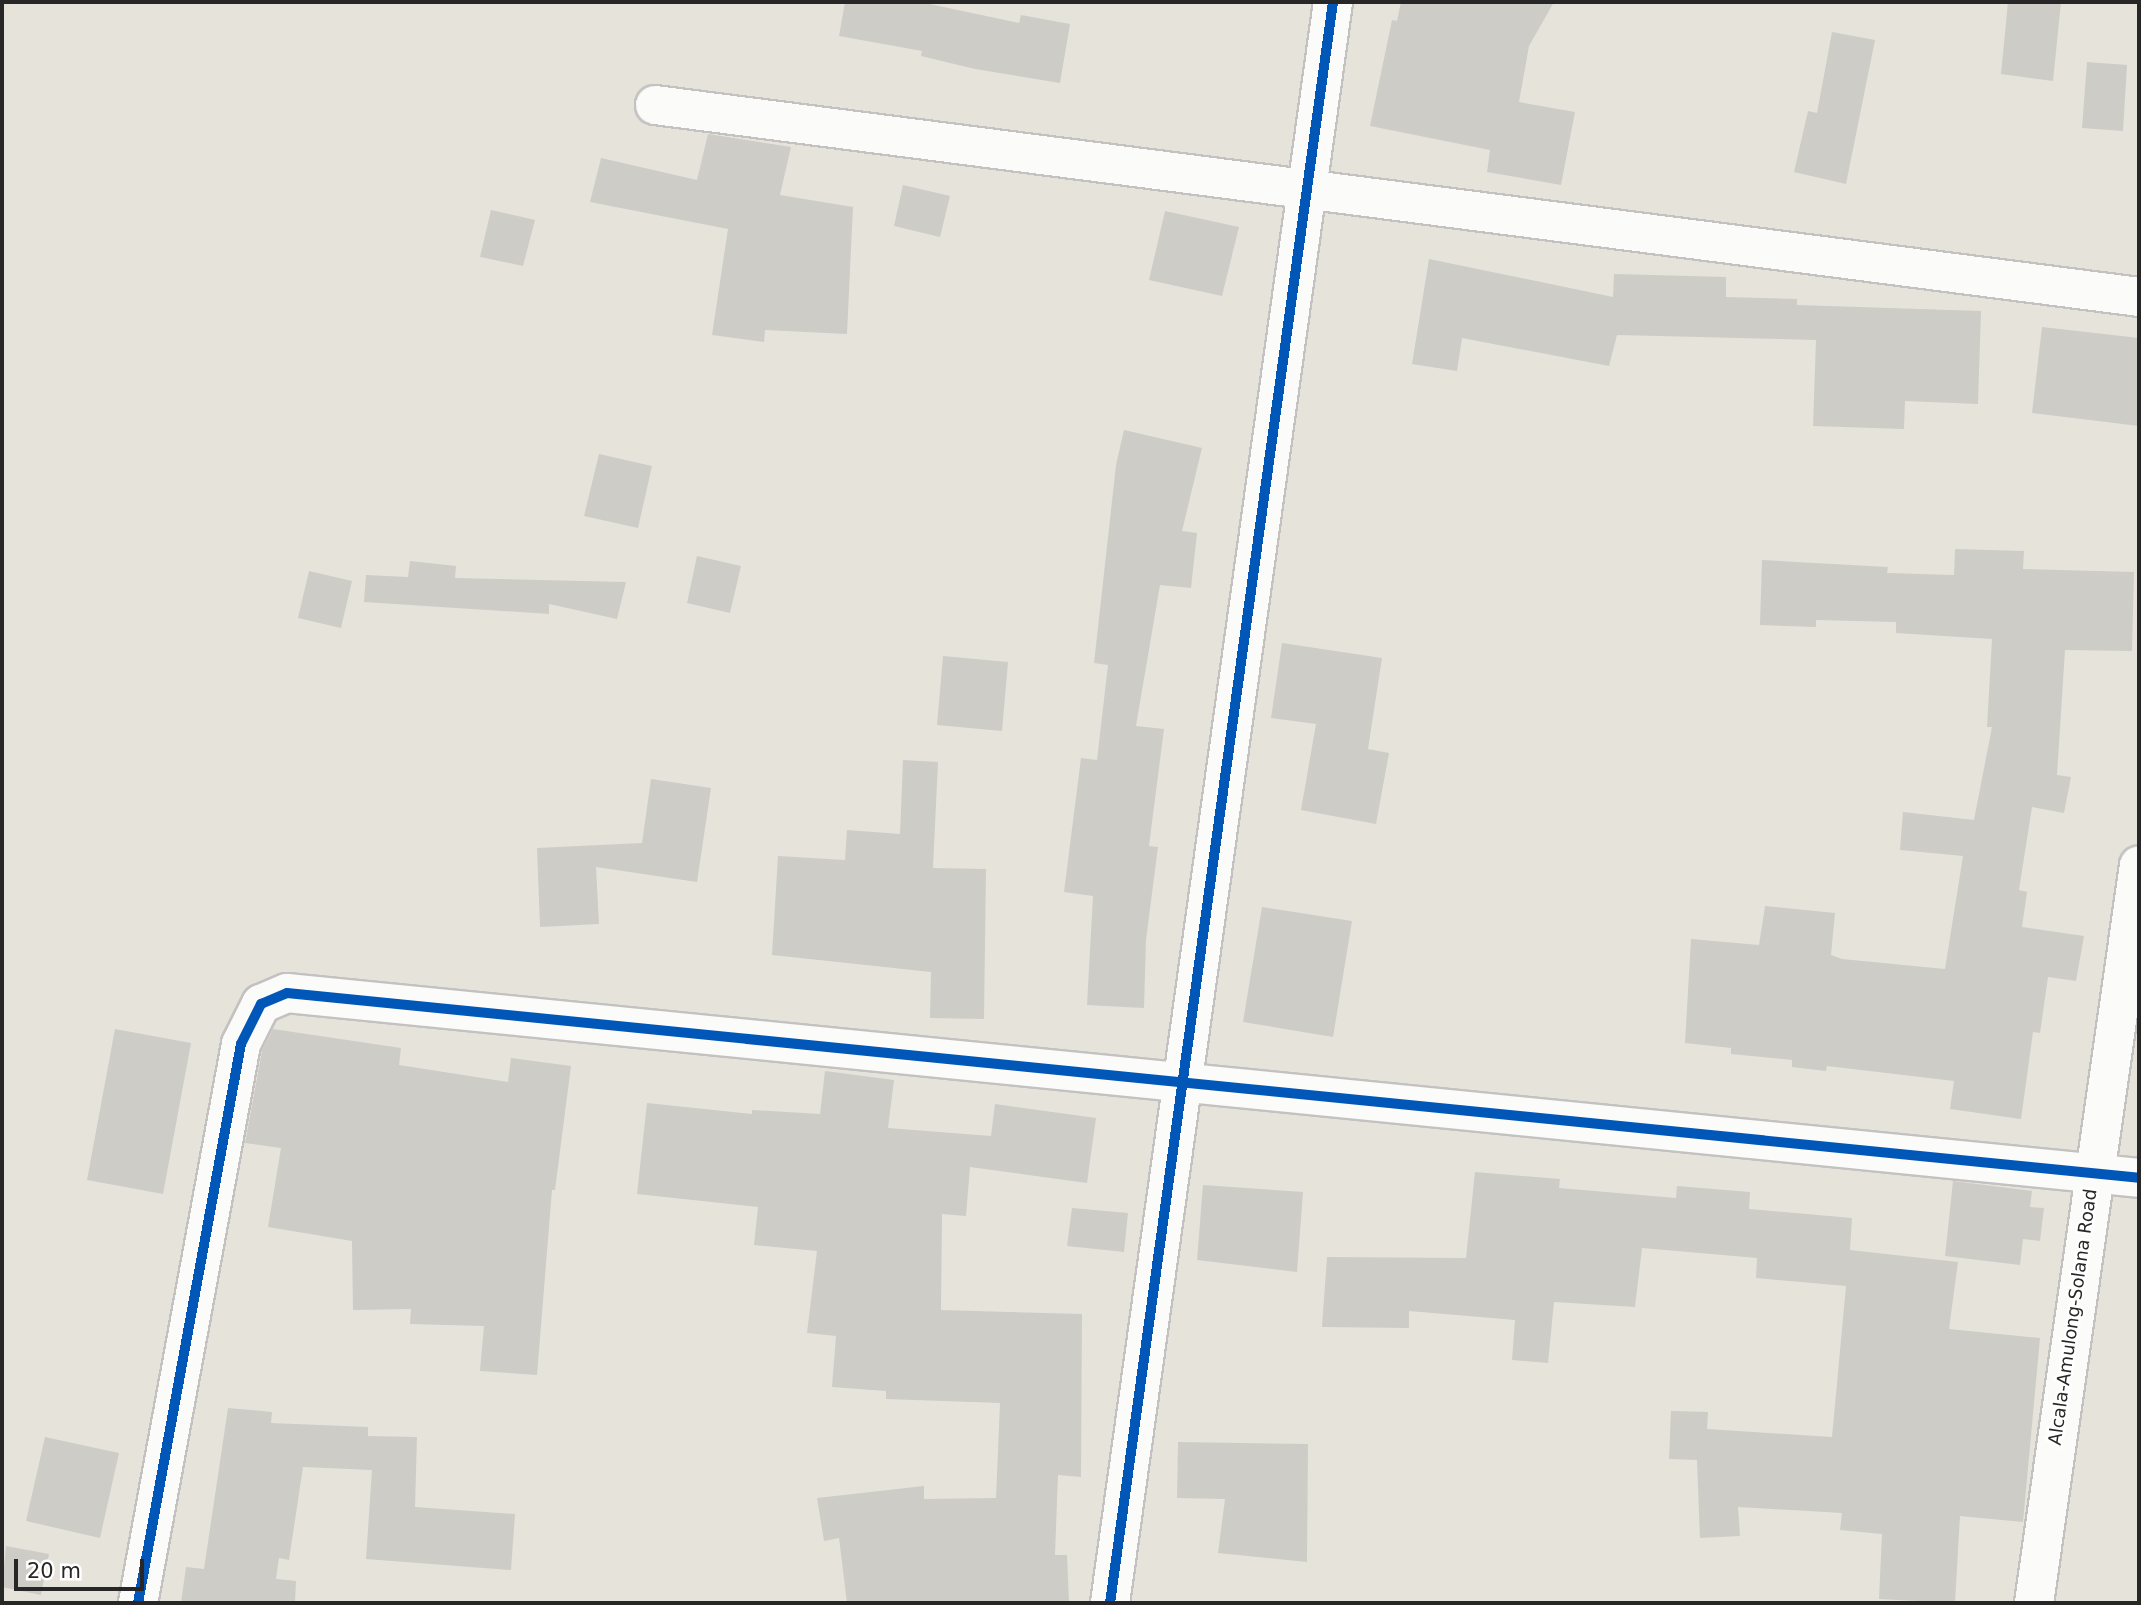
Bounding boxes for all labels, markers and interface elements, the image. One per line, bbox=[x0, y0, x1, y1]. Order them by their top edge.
street label: Alcala-Amulong-Solana Road bbox=[2044, 1187, 2102, 1447]
scale bar bbox=[18, 1546, 147, 1590]
text: 20 m bbox=[27, 1559, 81, 1583]

